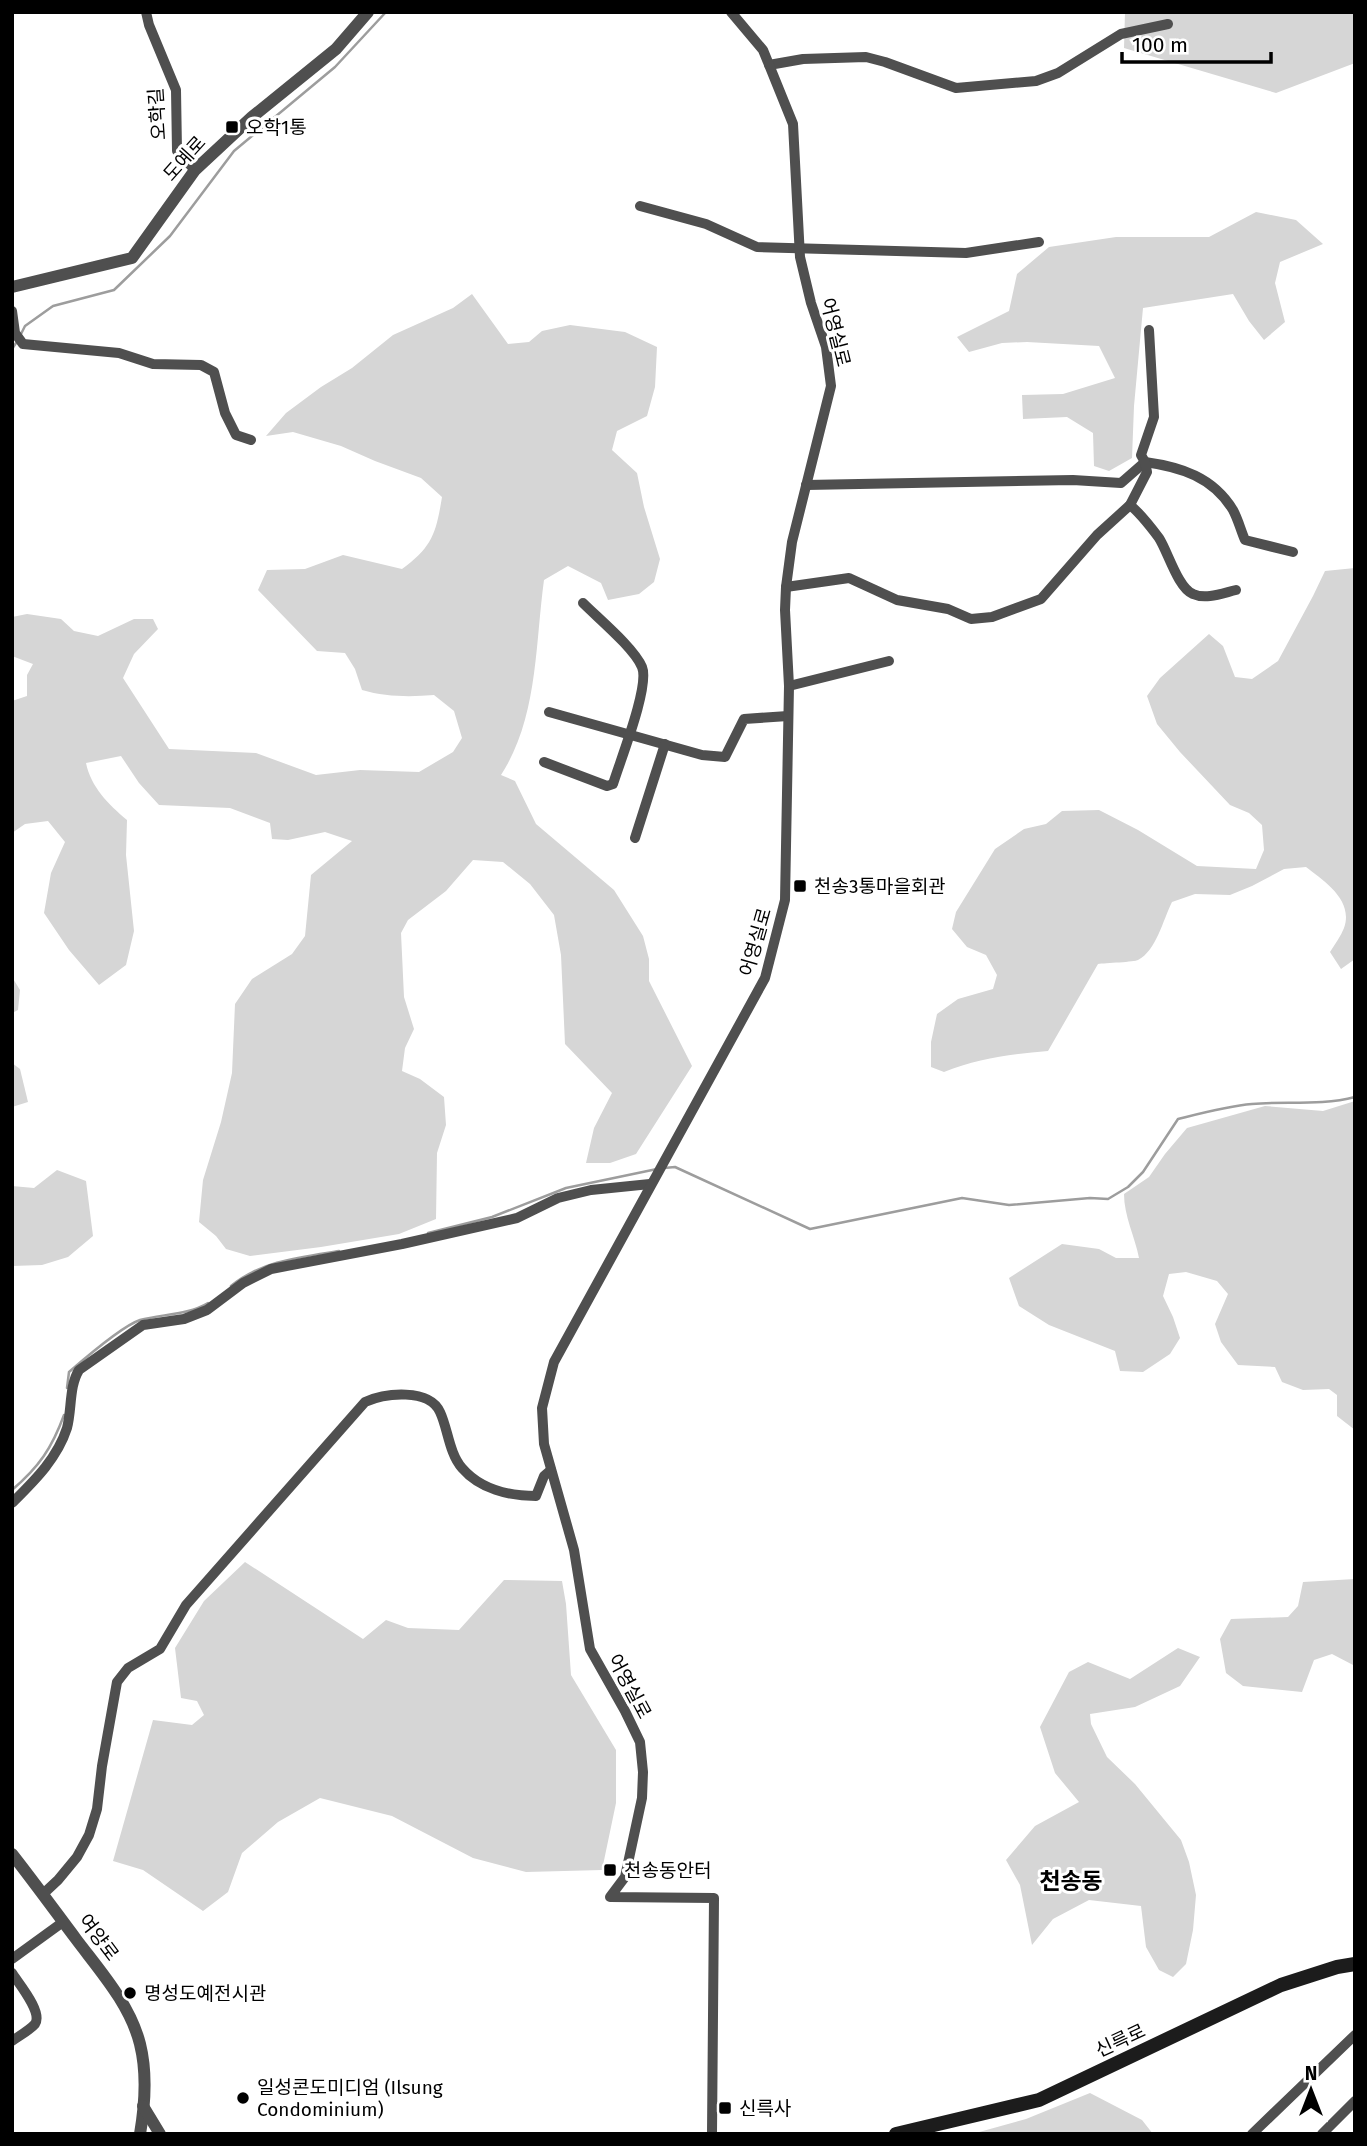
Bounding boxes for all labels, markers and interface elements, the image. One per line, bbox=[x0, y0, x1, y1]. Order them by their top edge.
scale bar bbox=[1122, 21, 1271, 65]
text: 100 m bbox=[1132, 32, 1188, 58]
street label: 오학길 bbox=[144, 87, 171, 141]
place label: 오학1통 bbox=[246, 116, 307, 139]
marker: 오학1통 bbox=[224, 119, 240, 135]
street label: 도예로 bbox=[158, 131, 210, 186]
street label: 어영실로 bbox=[816, 295, 855, 369]
place label: 천송3통마을회관 bbox=[814, 875, 946, 898]
marker: 천송3통마을회관 bbox=[792, 878, 808, 894]
street label: 어영실로 bbox=[735, 905, 776, 979]
street label: 어영실로 bbox=[603, 1650, 656, 1723]
place label: 천송동안터 bbox=[624, 1859, 711, 1882]
marker: 천송동안터 bbox=[602, 1862, 618, 1878]
district label: 천송동 bbox=[1039, 1867, 1103, 1895]
street label: 여양로 bbox=[74, 1909, 124, 1965]
place label: 명성도예전시관 bbox=[144, 1982, 266, 2005]
marker: 명성도예전시관 bbox=[122, 1985, 138, 2001]
street label: 신륵로 bbox=[1092, 2019, 1149, 2062]
north arrow bbox=[1276, 2055, 1346, 2125]
text: N bbox=[1305, 2062, 1317, 2085]
place label: 일성콘도미디엄 (Ilsung Condominium) bbox=[257, 2076, 443, 2121]
marker: 일성콘도미디엄 (Ilsung Condominium) bbox=[235, 2090, 251, 2106]
place label: 신륵사 bbox=[739, 2097, 791, 2120]
marker: 신륵사 bbox=[717, 2100, 733, 2116]

